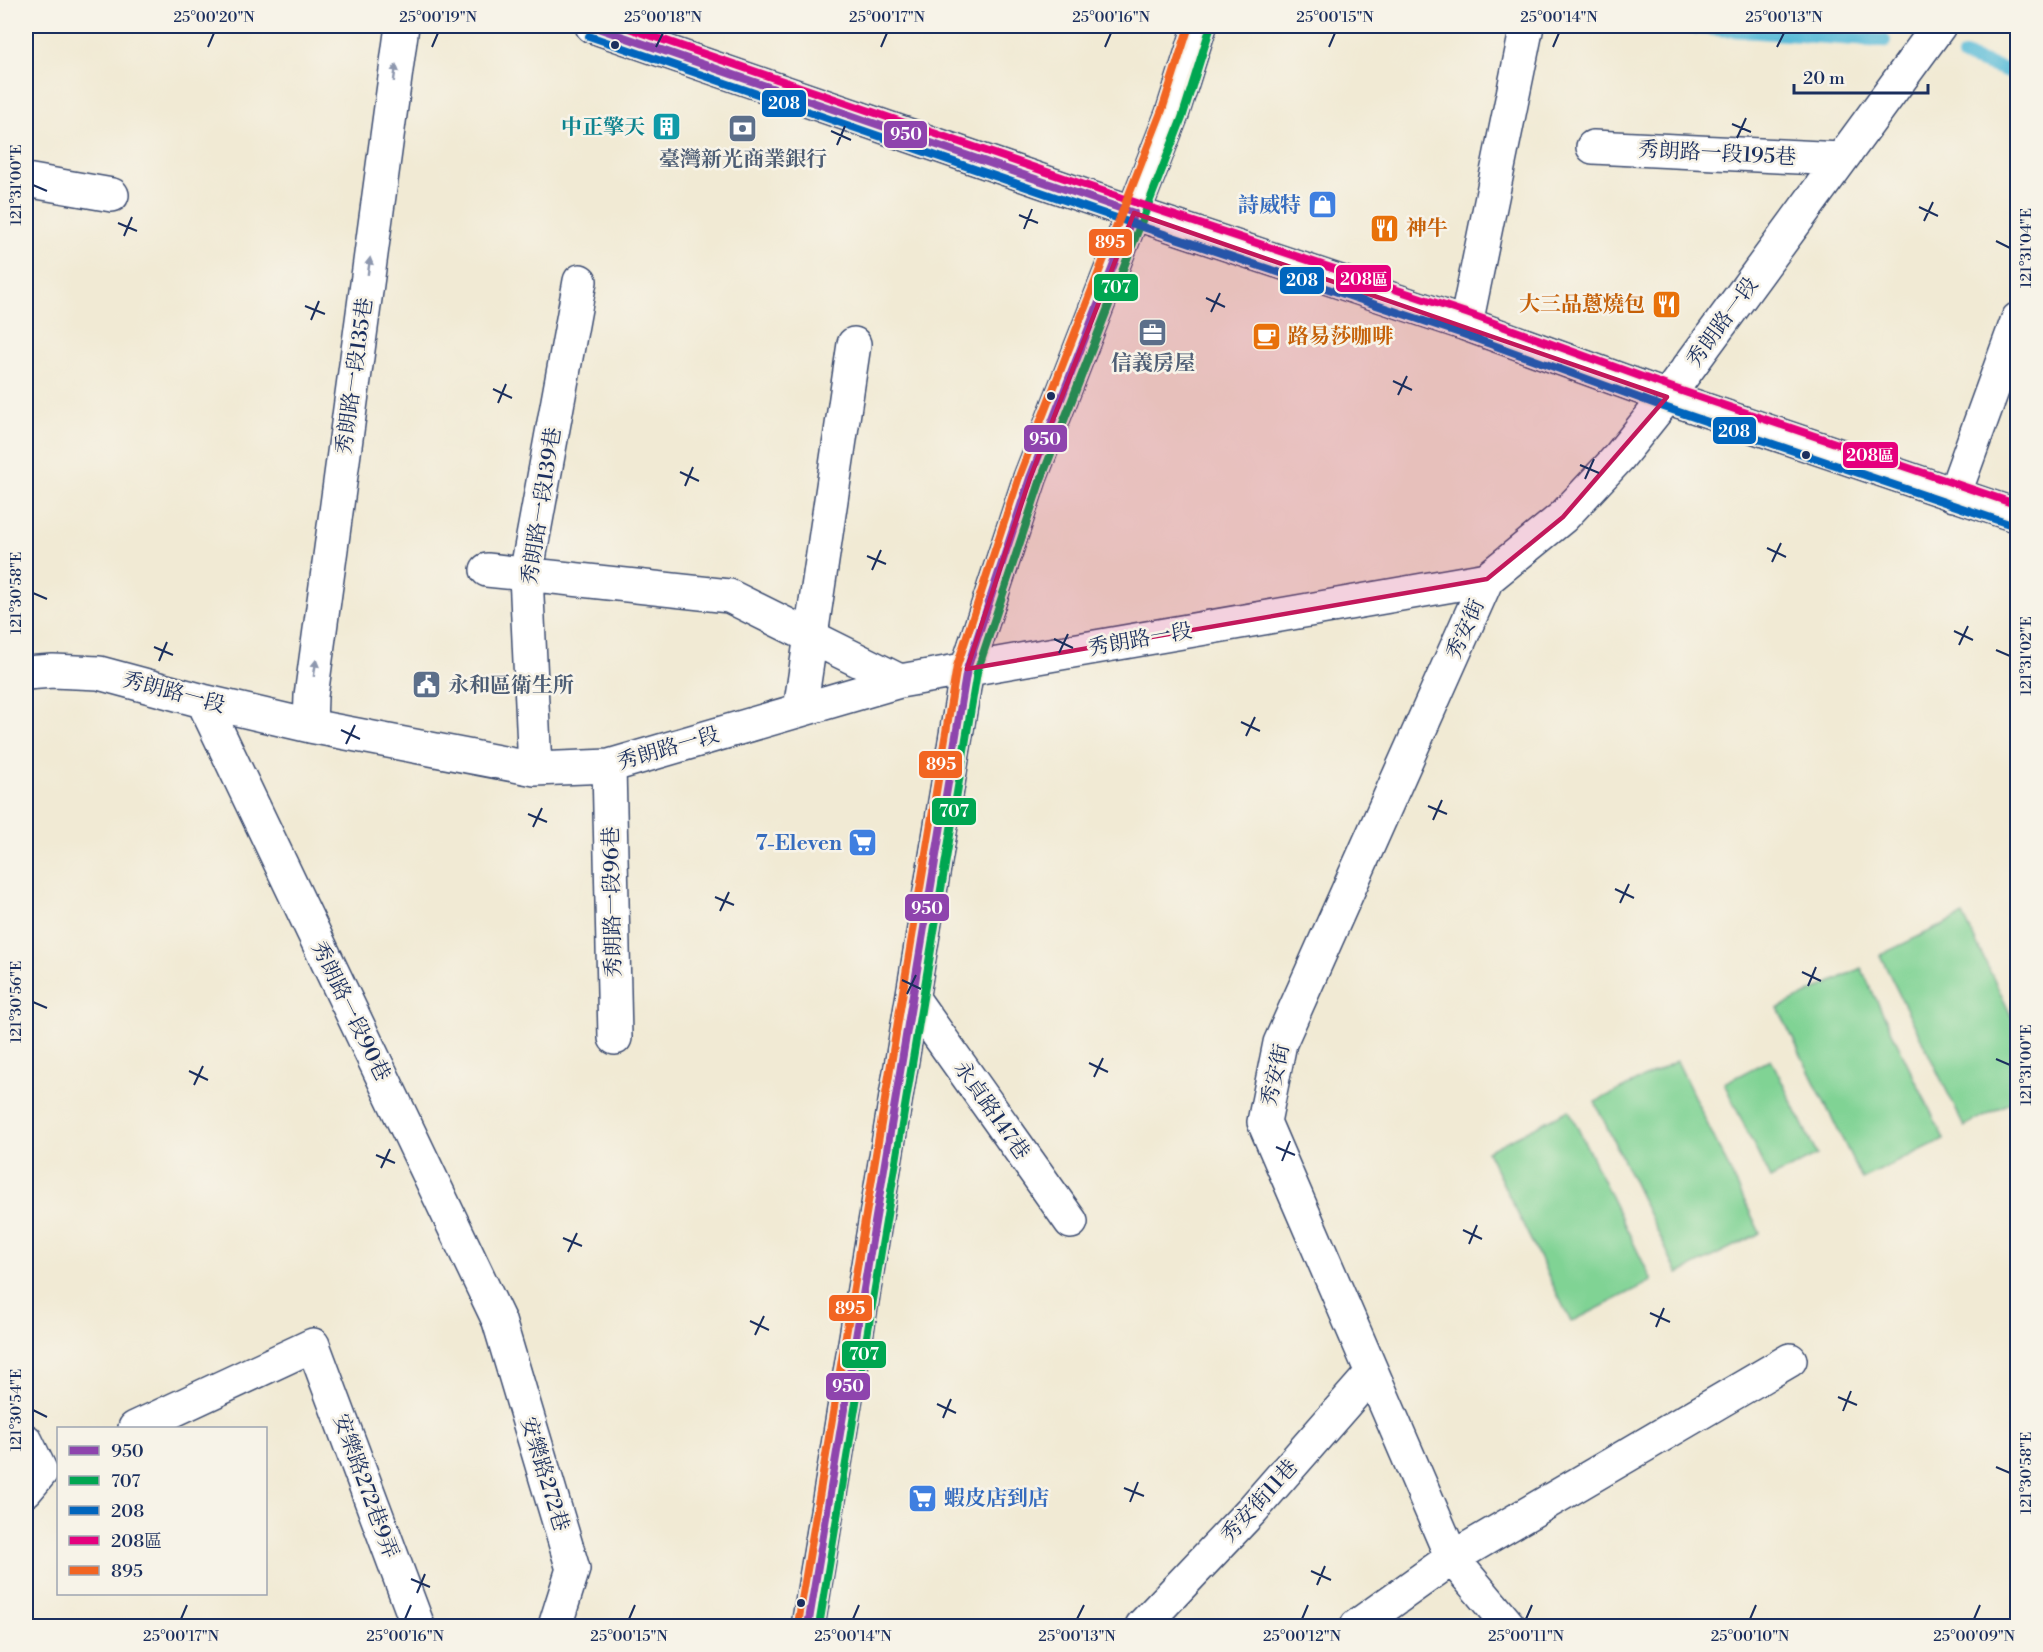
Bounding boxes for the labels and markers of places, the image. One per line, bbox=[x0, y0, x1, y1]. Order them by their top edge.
unlabelled marker bbox=[609, 39, 621, 51]
building icon: 中正擎天 bbox=[650, 111, 682, 143]
bank icon: 臺灣新光商業銀行 bbox=[727, 112, 759, 144]
place label: 中正擎天 bbox=[561, 115, 645, 141]
place label: 臺灣新光商業銀行 bbox=[659, 147, 827, 173]
shop icon: 詩威特 bbox=[1306, 189, 1338, 221]
place label: 詩威特 bbox=[1238, 193, 1301, 219]
restaurant icon: 神牛 bbox=[1369, 212, 1401, 244]
place label: 神牛 bbox=[1406, 216, 1448, 242]
restaurant icon: 大三品蔥燒包 bbox=[1650, 288, 1682, 320]
place label: 大三品蔥燒包 bbox=[1519, 292, 1645, 318]
office icon: 信義房屋 bbox=[1137, 316, 1169, 348]
cafe icon: 路易莎咖啡 bbox=[1251, 320, 1283, 352]
place label: 路易莎咖啡 bbox=[1288, 324, 1394, 350]
place label: 信義房屋 bbox=[1111, 351, 1195, 377]
unlabelled marker bbox=[1045, 390, 1057, 402]
unlabelled marker bbox=[1800, 449, 1812, 461]
public building icon: 永和區衛生所 bbox=[411, 669, 443, 701]
place label: 永和區衛生所 bbox=[448, 673, 574, 699]
supermarket icon: 7-Eleven bbox=[847, 827, 879, 859]
place label: 7-Eleven bbox=[755, 831, 842, 857]
supermarket icon: 蝦皮店到店 bbox=[907, 1482, 939, 1514]
place label: 蝦皮店到店 bbox=[944, 1486, 1049, 1512]
unlabelled marker bbox=[795, 1597, 807, 1609]

